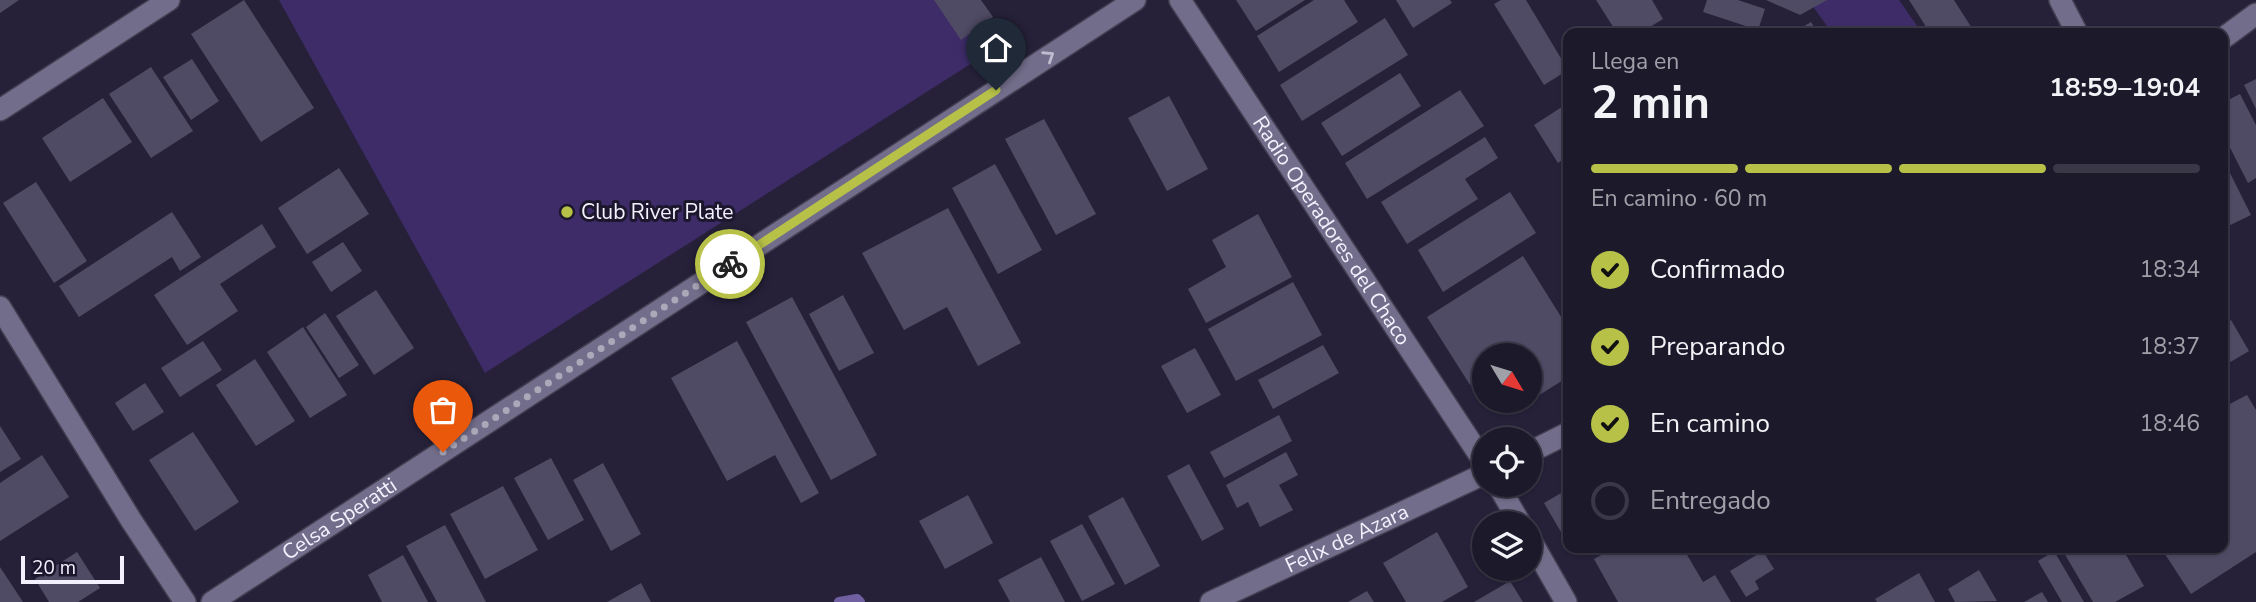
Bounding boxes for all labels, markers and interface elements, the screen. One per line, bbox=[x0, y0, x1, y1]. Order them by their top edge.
pin bbox=[966, 18, 1026, 90]
icon: home bbox=[977, 29, 1015, 67]
text: Llega en bbox=[1591, 46, 1679, 77]
one-way arrow bbox=[1041, 52, 1054, 64]
text: 18:59–19:04 bbox=[2049, 70, 2200, 105]
text: 2 min bbox=[1591, 71, 1710, 134]
street label: Radio Operadores del Chaco bbox=[1246, 111, 1417, 351]
text: En camino · 60 m bbox=[1591, 183, 1767, 214]
place label: Club River Plate bbox=[581, 198, 734, 226]
marker: Club River Plate bbox=[559, 204, 575, 220]
courier bbox=[695, 229, 765, 299]
icon: bike bbox=[711, 245, 749, 283]
icon: check bbox=[1591, 251, 1629, 289]
text: Confirmado bbox=[1650, 252, 1785, 287]
text: 18:34 bbox=[2140, 254, 2200, 285]
icon: check bbox=[1591, 328, 1629, 366]
text: Preparando bbox=[1650, 329, 1785, 364]
text: 18:37 bbox=[2140, 331, 2200, 362]
north arrow bbox=[1472, 343, 1542, 413]
map controls bbox=[1472, 343, 1542, 581]
pin bbox=[413, 380, 473, 452]
icon: bag bbox=[424, 391, 462, 429]
icon: check bbox=[1591, 405, 1629, 443]
text: En camino bbox=[1650, 406, 1770, 441]
text: 18:46 bbox=[2140, 408, 2200, 439]
button: locate bbox=[1472, 427, 1542, 497]
street label: Celsa Speratti bbox=[277, 471, 402, 567]
text: Entregado bbox=[1650, 483, 1771, 518]
street label: Felix de Azara bbox=[1281, 497, 1413, 579]
button: layers bbox=[1472, 511, 1542, 581]
scale bar bbox=[21, 553, 124, 585]
text: 20 m bbox=[32, 555, 76, 581]

